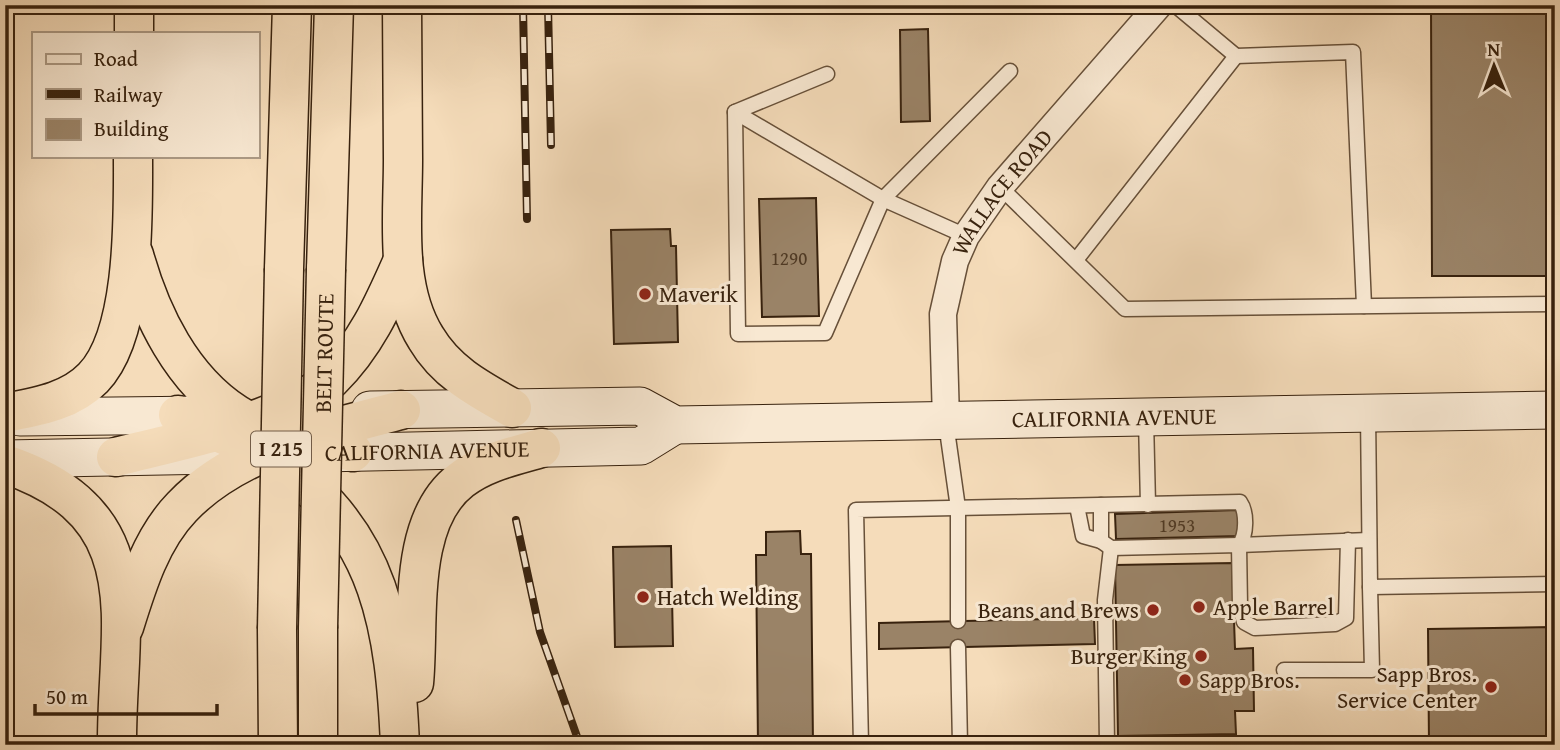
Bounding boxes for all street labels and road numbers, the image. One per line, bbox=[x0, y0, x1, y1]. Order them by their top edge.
street label: WALLACE ROAD bbox=[943, 121, 1060, 260]
street label: BELT ROUTE bbox=[306, 293, 341, 413]
street label: CALIFORNIA AVENUE bbox=[1012, 399, 1217, 435]
street label: CALIFORNIA AVENUE bbox=[324, 431, 530, 469]
road number: I 215 bbox=[251, 432, 311, 466]

